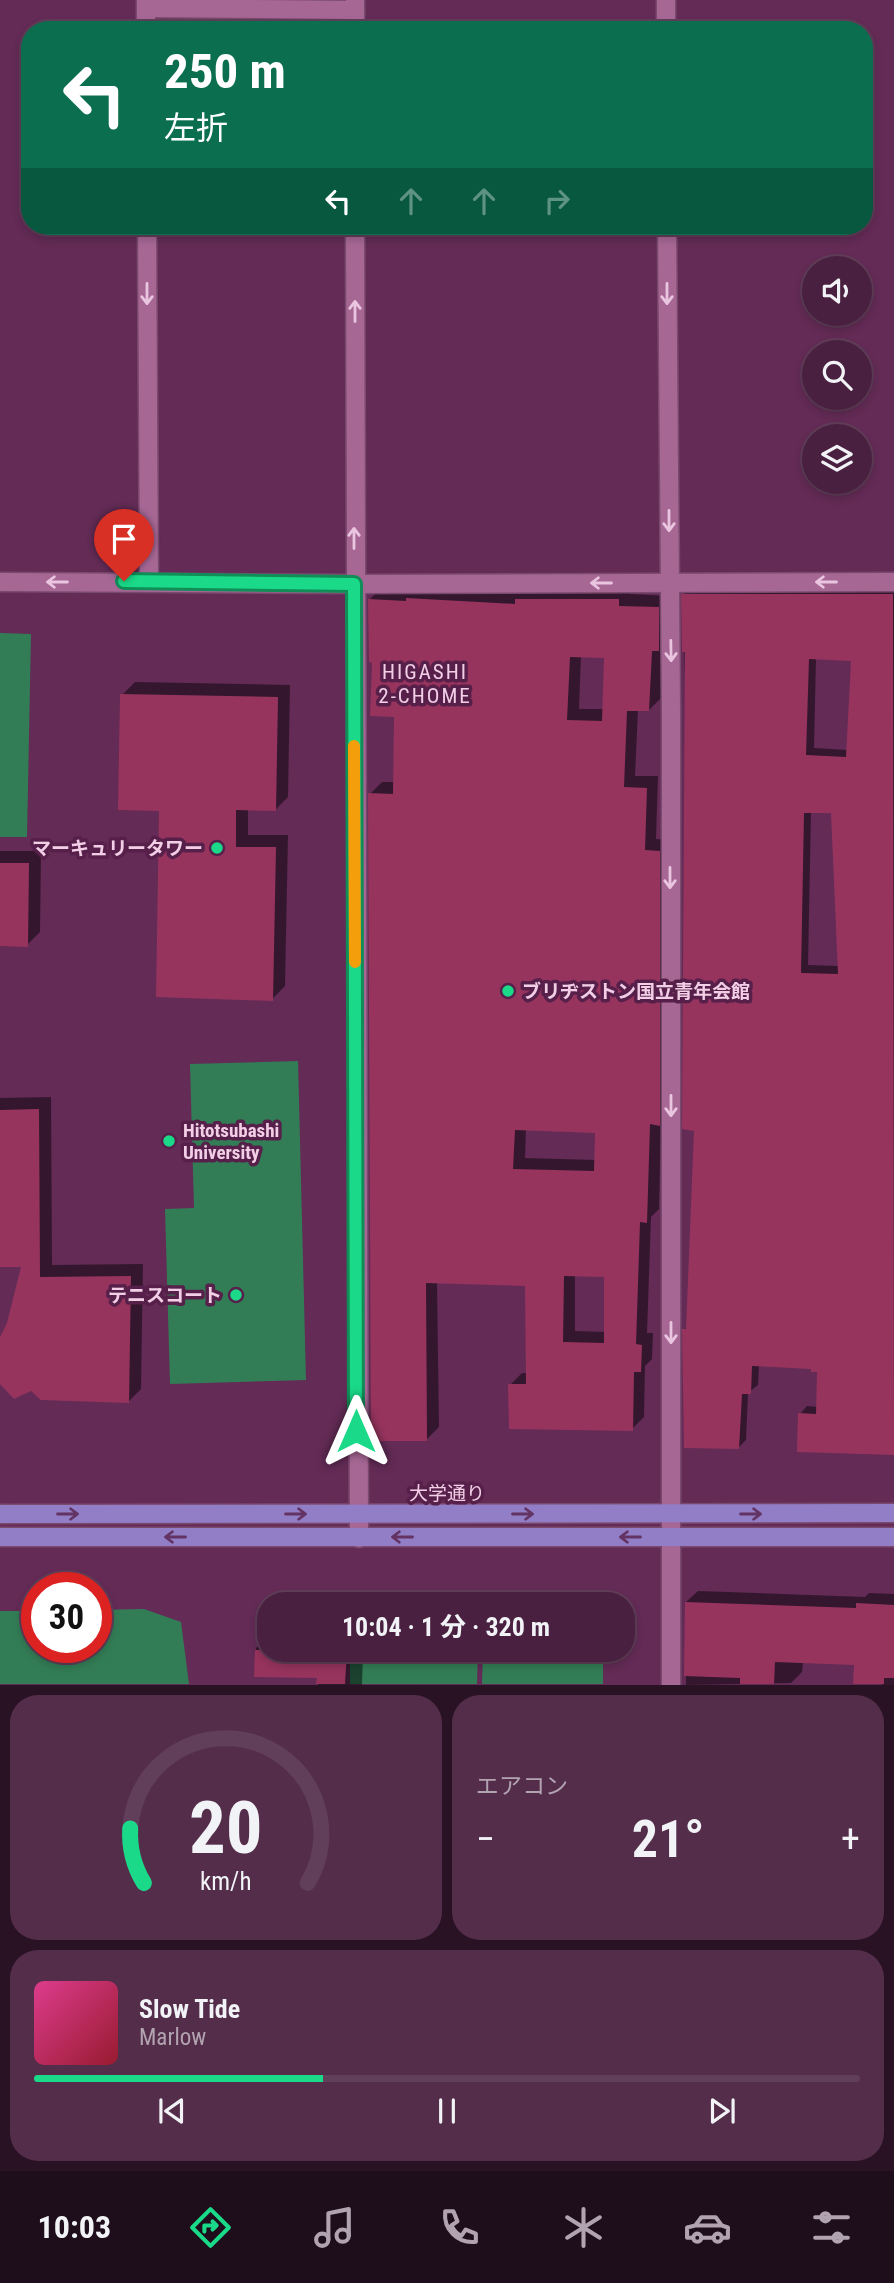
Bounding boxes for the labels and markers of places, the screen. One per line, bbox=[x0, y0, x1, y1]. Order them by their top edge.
pin bbox=[94, 509, 154, 581]
place label: マーキュリータワー bbox=[32, 837, 203, 860]
marker: マーキュリータワー bbox=[209, 840, 225, 856]
place label: ブリヂストン国立青年会館 bbox=[522, 980, 750, 1003]
marker: ブリヂストン国立青年会館 bbox=[500, 983, 516, 999]
place label: Hitotsubashi University bbox=[183, 1119, 279, 1164]
marker: Hitotsubashi University bbox=[161, 1133, 177, 1149]
place label: テニスコート bbox=[108, 1284, 222, 1307]
marker: テニスコート bbox=[228, 1287, 244, 1303]

